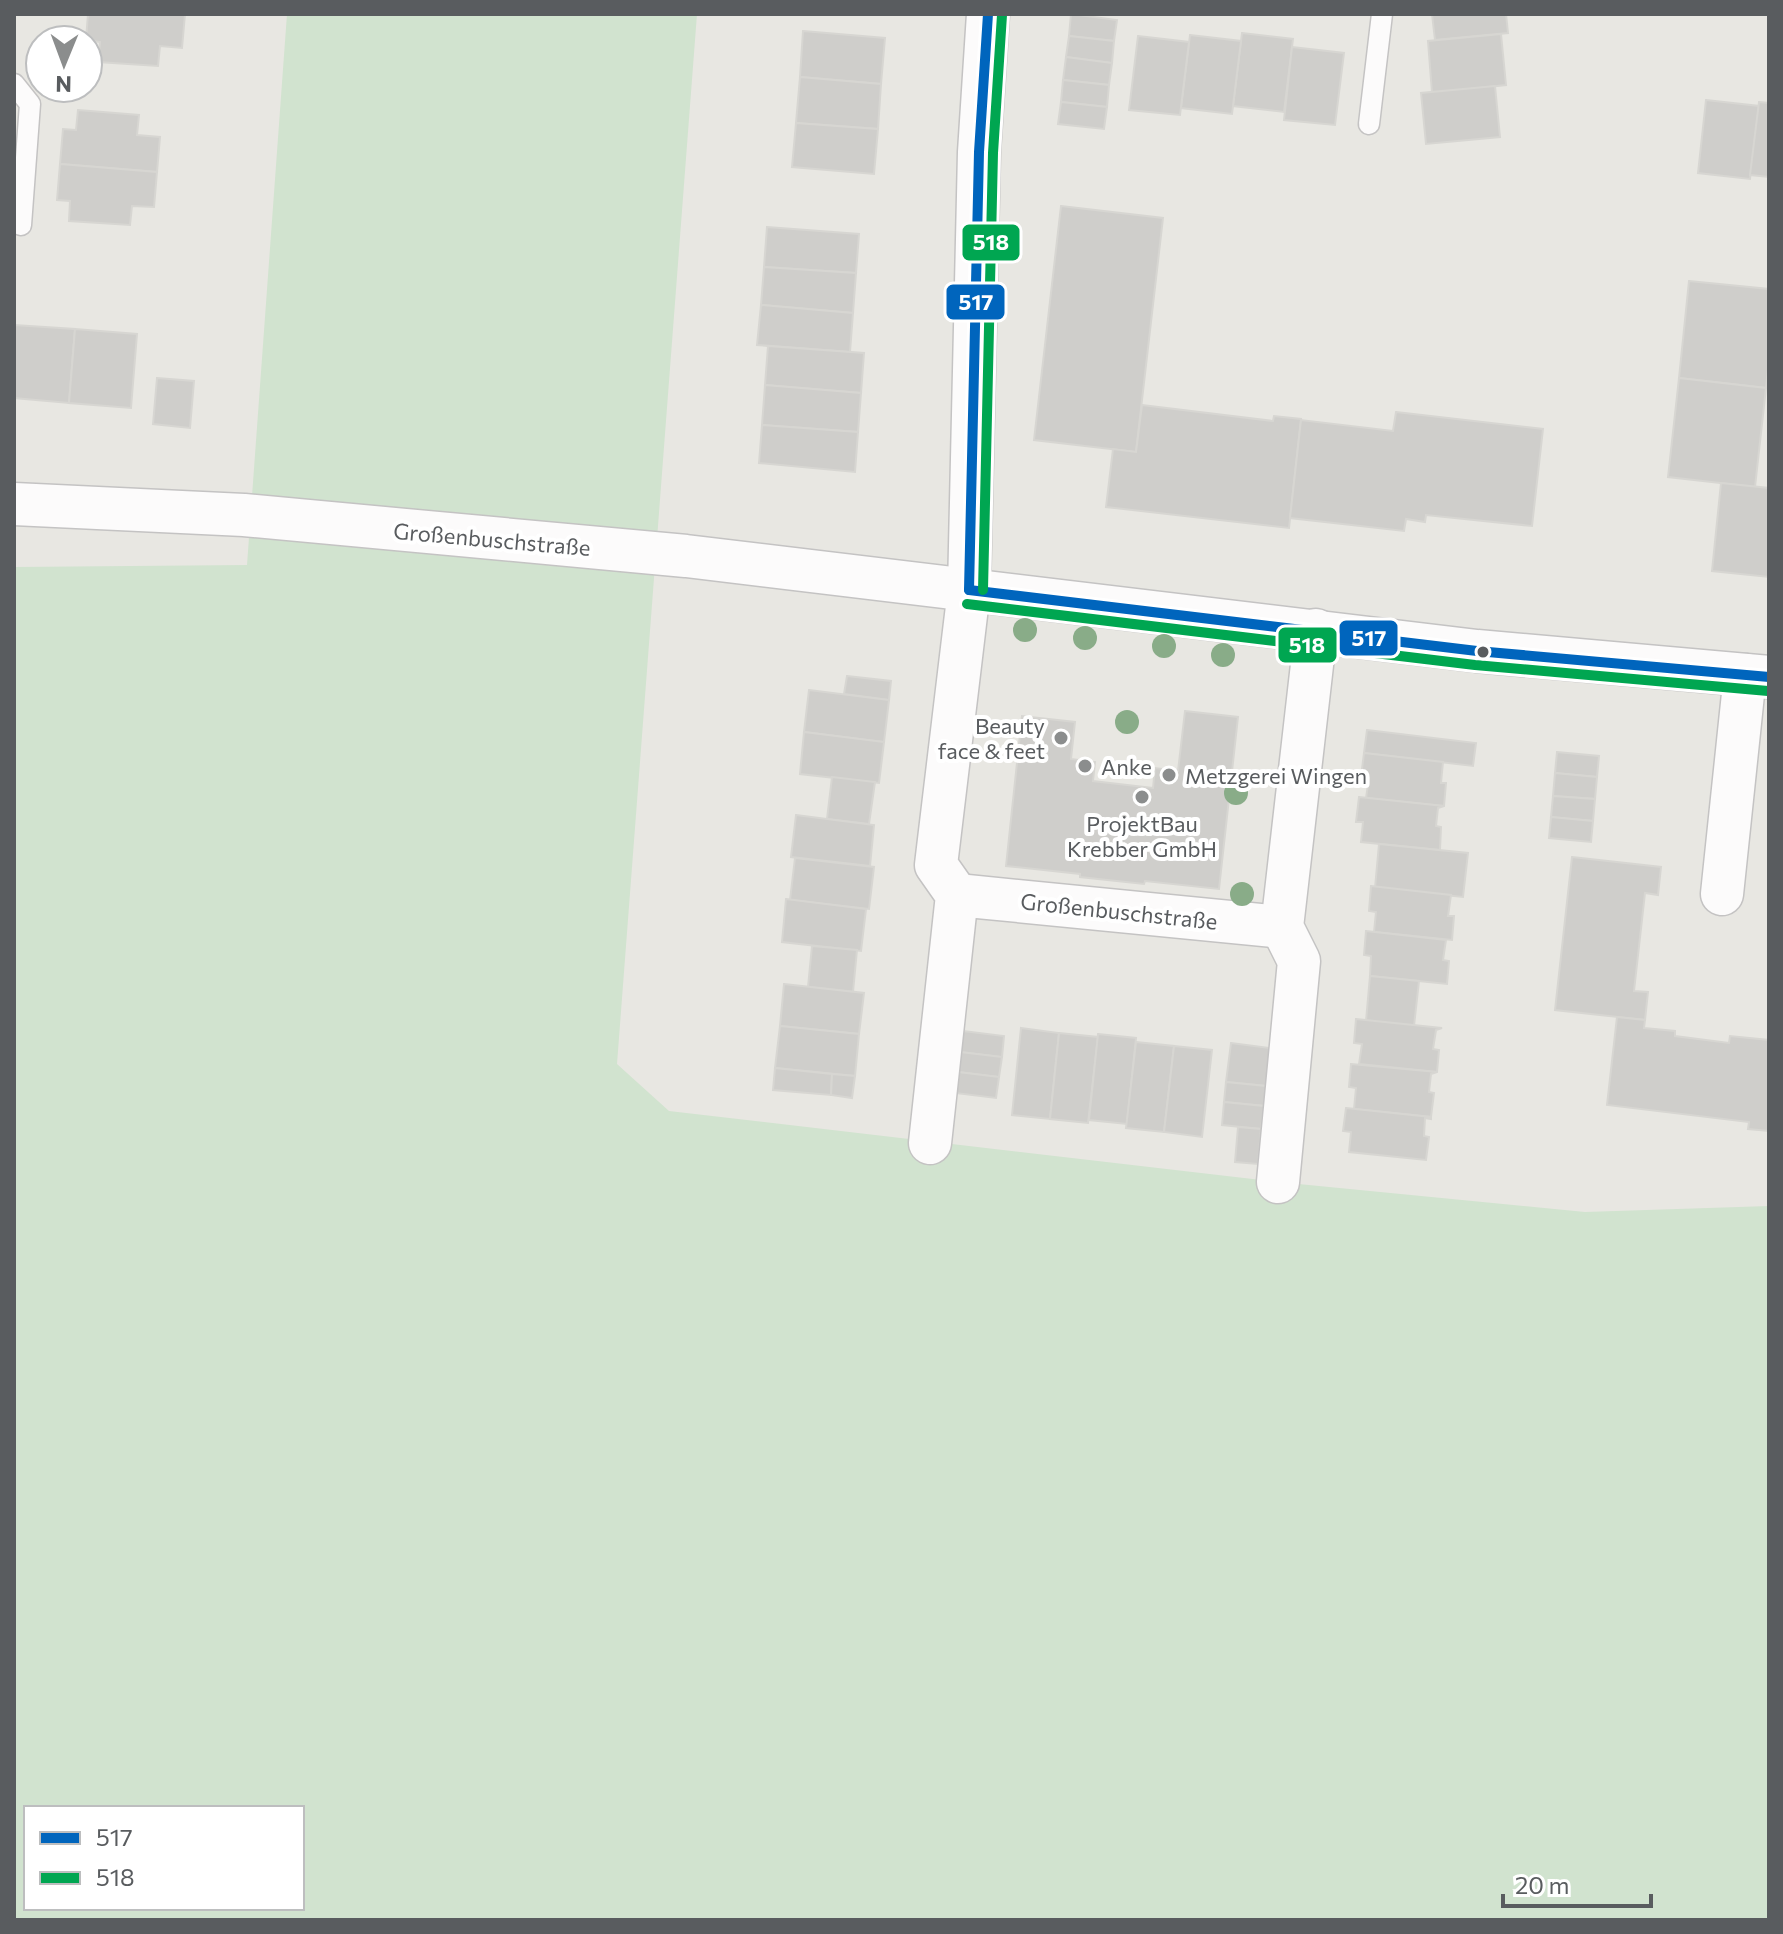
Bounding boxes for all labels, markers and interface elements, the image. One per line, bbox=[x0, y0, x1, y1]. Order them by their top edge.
north arrow bbox=[24, 24, 104, 104]
text: N bbox=[55, 71, 72, 98]
line badge: 518 bbox=[961, 223, 1021, 262]
text: 518 bbox=[973, 228, 1009, 255]
line badge: 517 bbox=[945, 283, 1006, 321]
text: 517 bbox=[959, 288, 993, 315]
street label: Großenbuschstraße bbox=[392, 517, 592, 561]
line badge: 517 bbox=[1338, 619, 1399, 657]
text: 517 bbox=[1352, 624, 1386, 651]
line badge: 518 bbox=[1277, 626, 1338, 664]
text: 518 bbox=[1289, 631, 1325, 658]
unlabelled marker bbox=[1475, 644, 1491, 660]
place label: Beauty face & feet bbox=[938, 712, 1045, 764]
marker: Beauty face & feet bbox=[1052, 729, 1070, 747]
place label: Anke bbox=[1101, 753, 1152, 780]
marker: Anke bbox=[1076, 757, 1094, 775]
place label: Metzgerei Wingen bbox=[1185, 762, 1367, 789]
marker: Metzgerei Wingen bbox=[1160, 766, 1178, 784]
marker: ProjektBau Krebber GmbH bbox=[1133, 788, 1151, 806]
place label: ProjektBau Krebber GmbH bbox=[1067, 810, 1217, 862]
street label: Großenbuschstraße bbox=[1019, 887, 1219, 935]
legend bbox=[24, 1806, 304, 1910]
text: 517 bbox=[96, 1822, 133, 1851]
scale bar bbox=[1503, 1858, 1651, 1908]
text: 518 bbox=[96, 1862, 135, 1891]
text: 20 m bbox=[1515, 1870, 1569, 1899]

